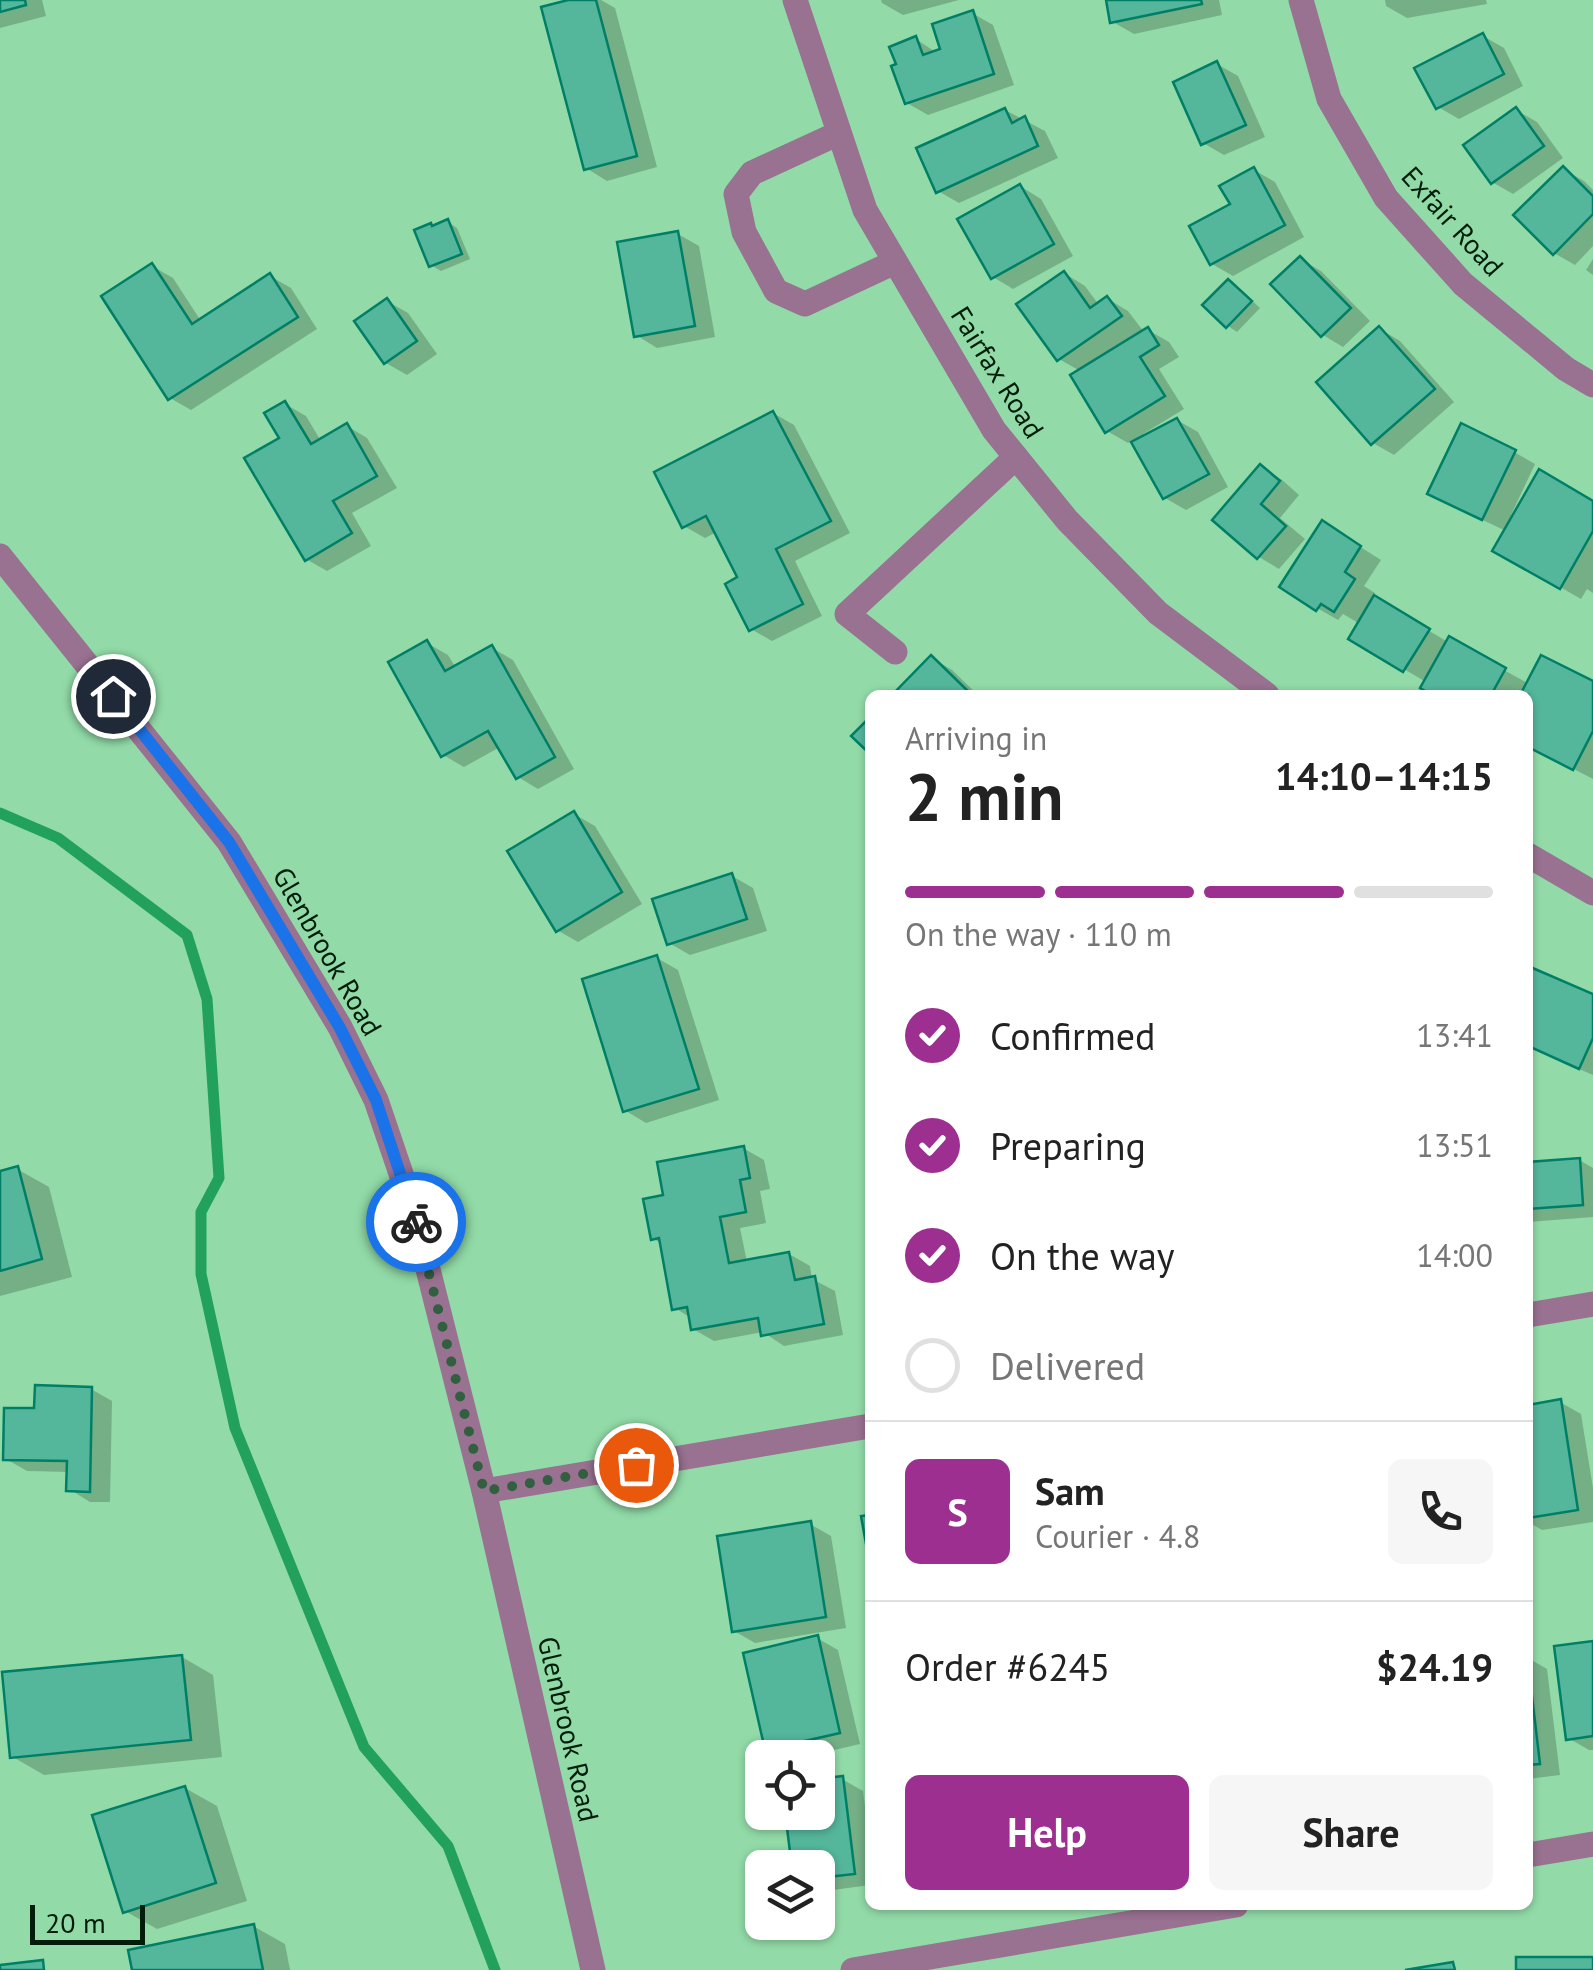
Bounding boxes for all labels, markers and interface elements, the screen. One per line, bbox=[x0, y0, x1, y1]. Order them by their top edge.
street label: Exfair Road bbox=[1394, 158, 1512, 284]
street label: Fairfax Road bbox=[943, 299, 1053, 445]
pin bbox=[71, 654, 156, 739]
icon: home bbox=[86, 669, 141, 724]
text: Arriving in bbox=[905, 717, 1047, 759]
text: 14:10–14:15 bbox=[1275, 751, 1493, 800]
text: 2 min bbox=[905, 754, 1064, 838]
street label: Glenbrook Road bbox=[265, 860, 391, 1042]
text: On the way · 110 m bbox=[905, 913, 1172, 955]
icon: check bbox=[905, 1008, 960, 1063]
text: Confirmed bbox=[990, 1011, 1156, 1060]
text: 13:41 bbox=[1416, 1014, 1493, 1056]
icon: check bbox=[905, 1118, 960, 1173]
text: Preparing bbox=[990, 1121, 1146, 1170]
text: 13:51 bbox=[1416, 1124, 1493, 1166]
courier bbox=[366, 1172, 466, 1272]
icon: bike bbox=[389, 1195, 444, 1250]
icon: check bbox=[905, 1228, 960, 1283]
text: On the way bbox=[990, 1231, 1175, 1280]
text: 14:00 bbox=[1416, 1234, 1493, 1276]
text: Delivered bbox=[990, 1341, 1145, 1390]
pin bbox=[594, 1423, 679, 1508]
icon: bag bbox=[609, 1438, 664, 1493]
button: phone bbox=[1388, 1459, 1493, 1564]
text: Sam bbox=[1035, 1466, 1105, 1515]
text: S bbox=[947, 1487, 968, 1536]
text: Courier · 4.8 bbox=[1035, 1515, 1201, 1557]
street label: Glenbrook Road bbox=[530, 1633, 608, 1825]
text: Order #6245 bbox=[905, 1642, 1110, 1691]
text: $24.19 bbox=[1376, 1642, 1493, 1691]
map controls bbox=[745, 1740, 835, 1940]
button: locate bbox=[745, 1740, 835, 1830]
button: Help bbox=[905, 1775, 1189, 1890]
button: Share bbox=[1209, 1775, 1493, 1890]
button: layers bbox=[745, 1850, 835, 1940]
scale bar bbox=[30, 1900, 145, 1944]
text: 20 m bbox=[45, 1904, 106, 1941]

